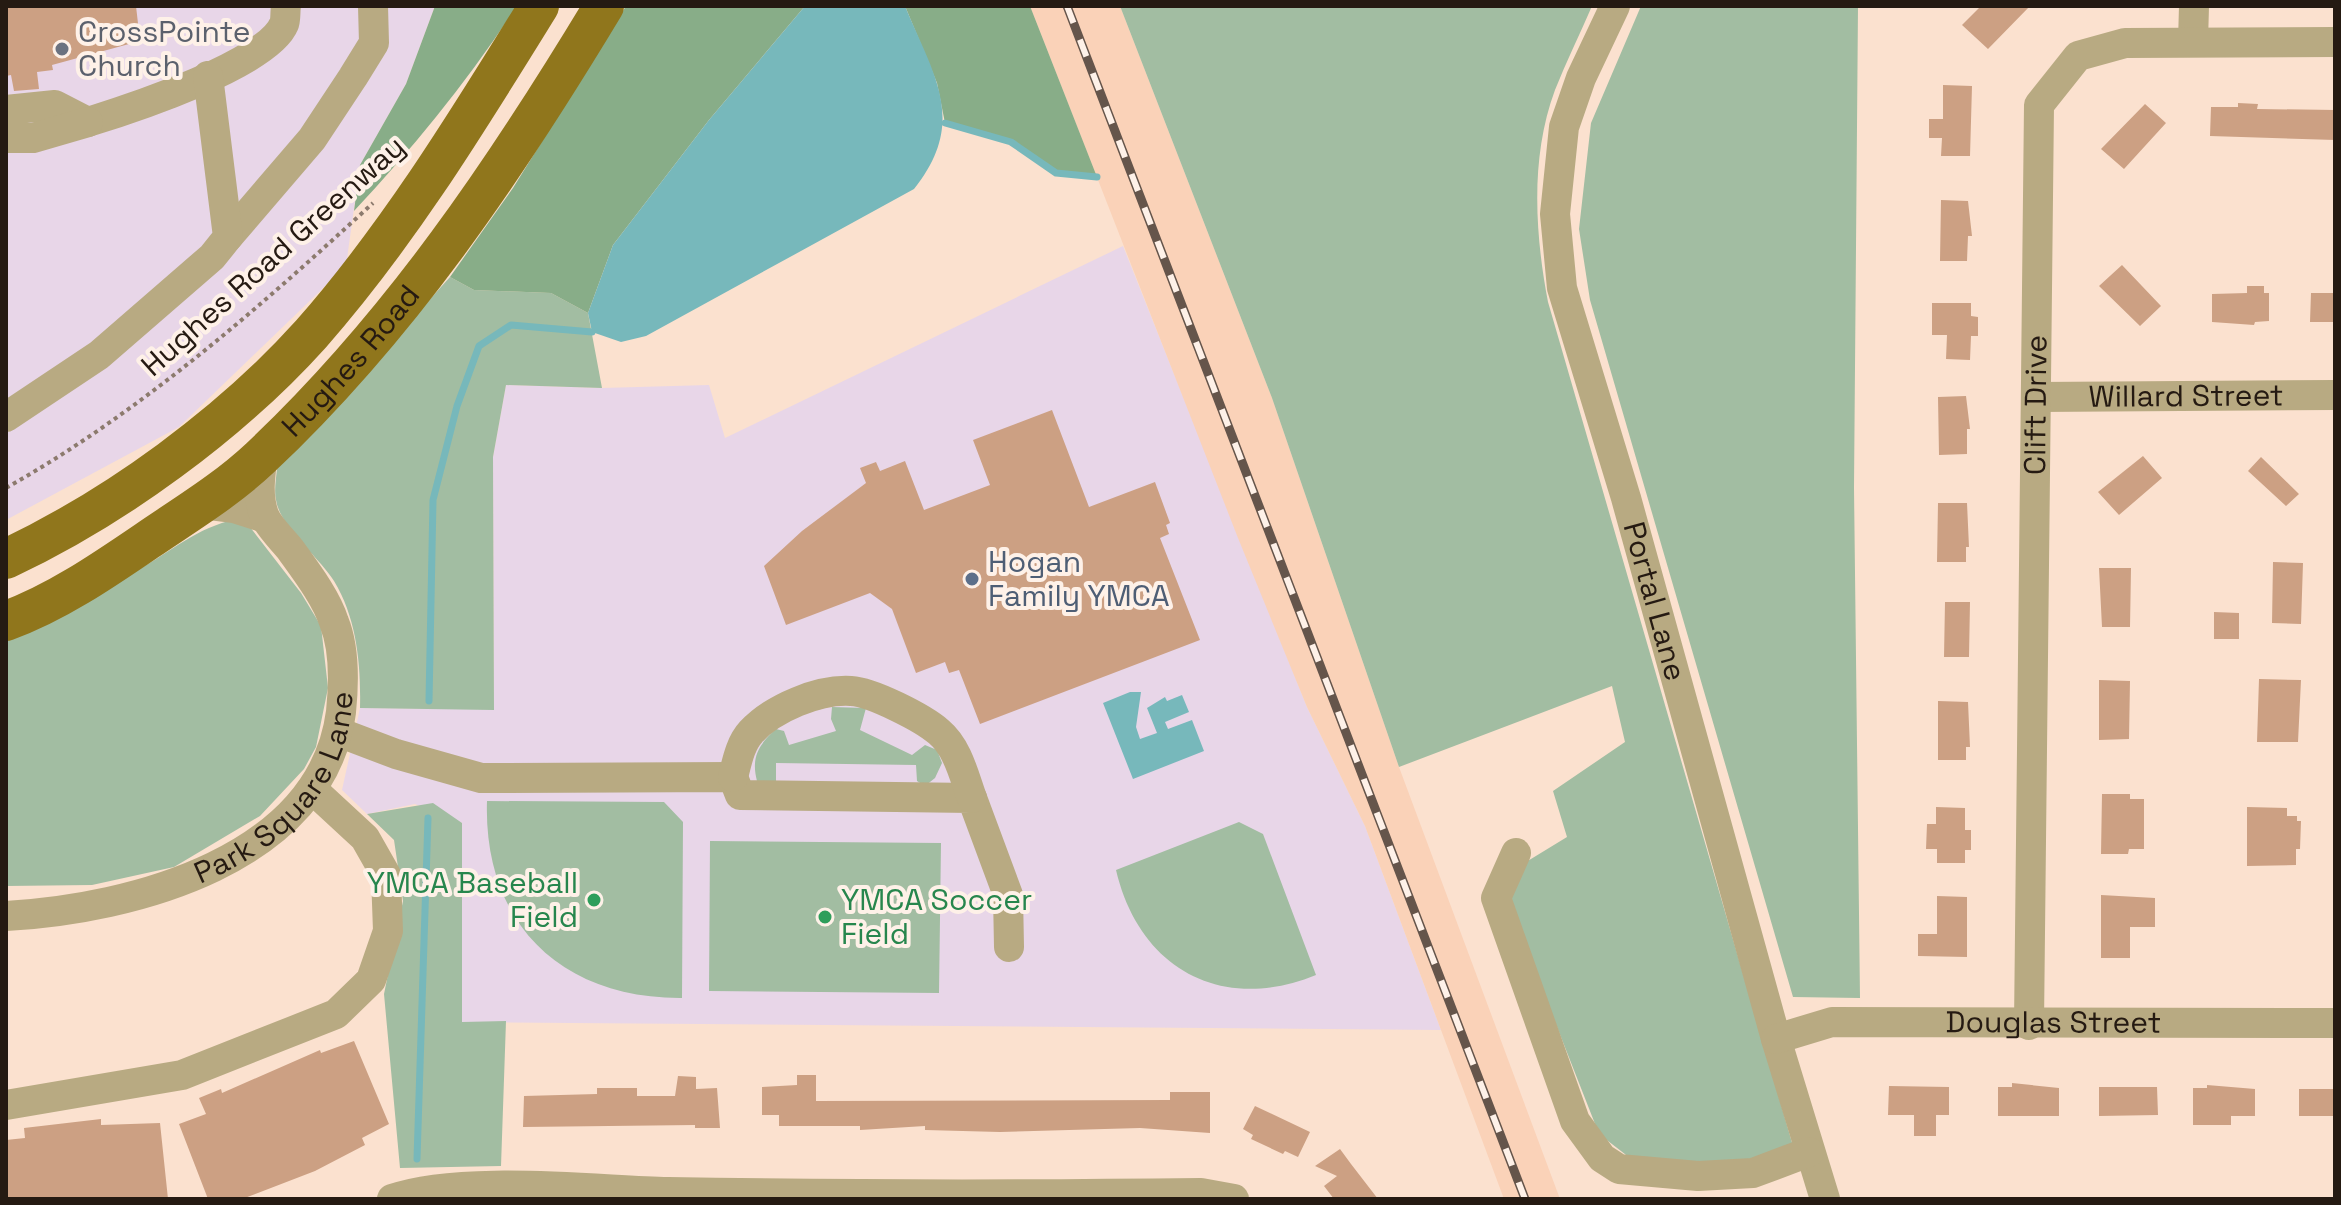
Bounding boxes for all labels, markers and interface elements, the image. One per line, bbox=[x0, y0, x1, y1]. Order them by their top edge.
place label: CrossPointe Church bbox=[78, 12, 251, 85]
marker: CrossPointe Church bbox=[53, 40, 71, 58]
street label: Hughes Road Greenway bbox=[134, 128, 412, 384]
street label: Hughes Road bbox=[273, 277, 427, 443]
street label: Clift Drive bbox=[2015, 335, 2055, 475]
street label: Willard Street bbox=[2088, 375, 2284, 416]
street label: Portal Lane bbox=[1615, 517, 1696, 685]
place label: Hogan Family YMCA bbox=[988, 542, 1170, 615]
marker: Hogan Family YMCA bbox=[963, 570, 981, 588]
street label: Park Square Lane bbox=[188, 690, 362, 892]
place label: YMCA Baseball Field bbox=[367, 863, 578, 936]
place label: YMCA Soccer Field bbox=[841, 880, 1032, 953]
marker: YMCA Baseball Field bbox=[585, 891, 603, 909]
marker: YMCA Soccer Field bbox=[816, 908, 834, 926]
street label: Douglas Street bbox=[1946, 1002, 2161, 1042]

